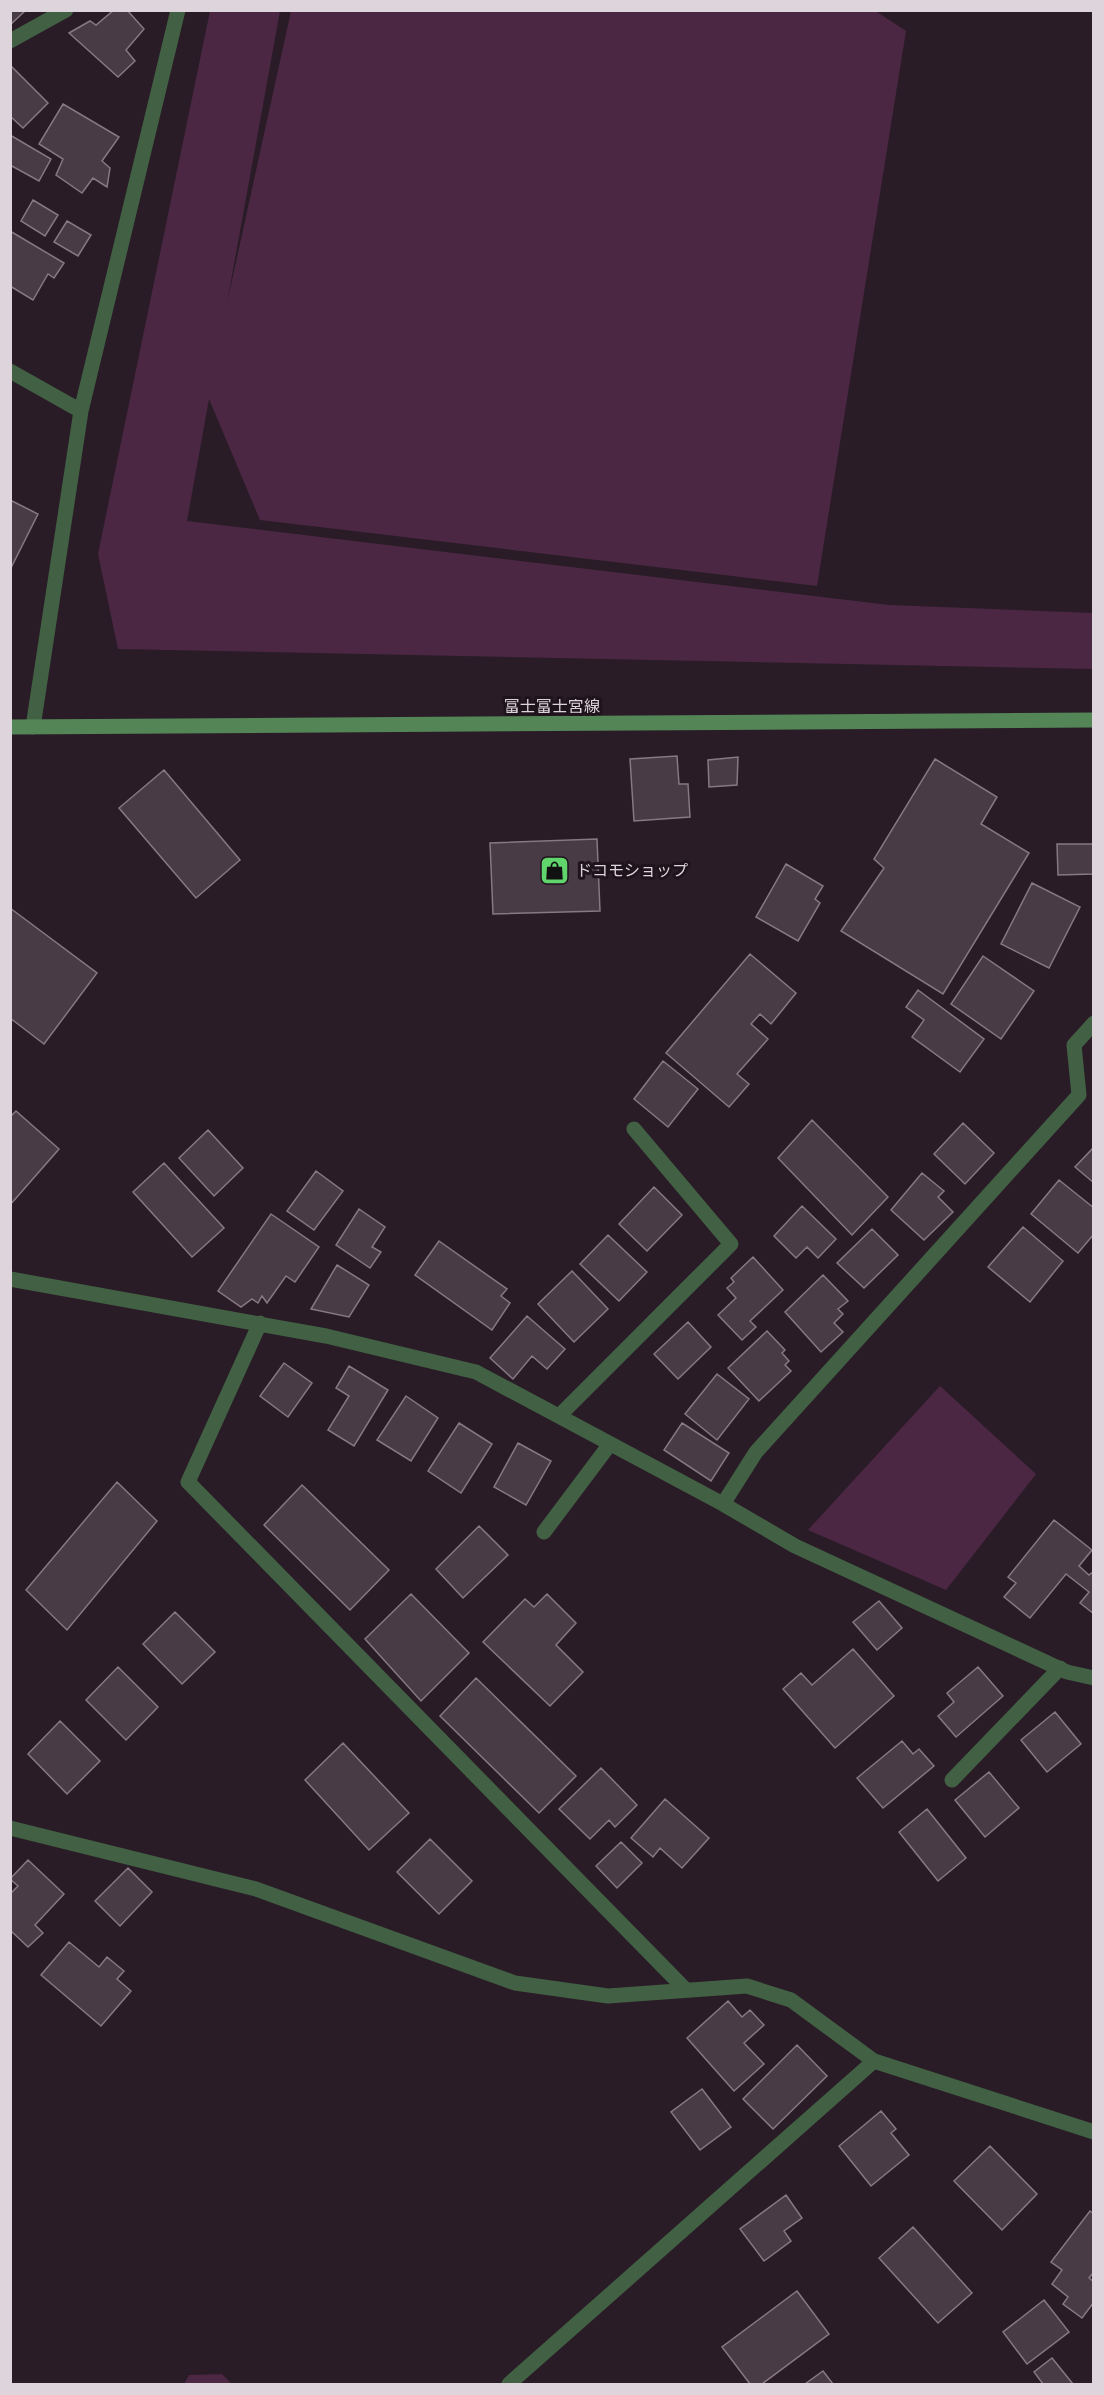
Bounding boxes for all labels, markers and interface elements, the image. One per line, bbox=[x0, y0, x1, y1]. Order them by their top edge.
street label: 富士富士宮線 bbox=[504, 695, 600, 717]
shop icon: ドコモショップ bbox=[539, 854, 571, 886]
place label: ドコモショップ bbox=[576, 859, 688, 881]

